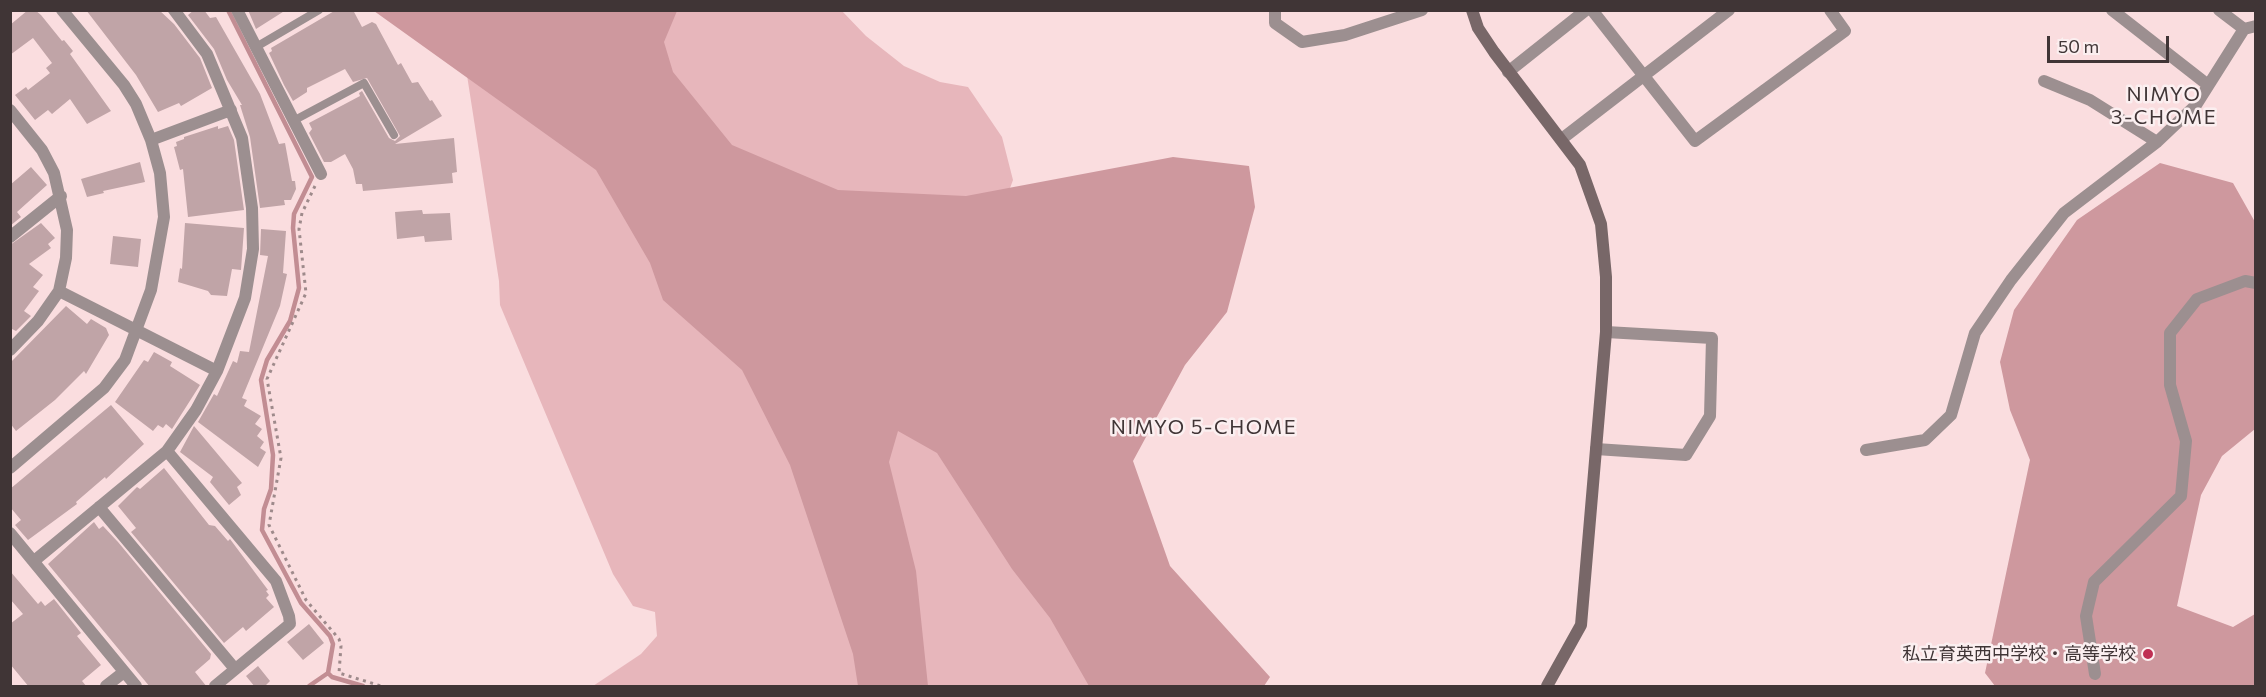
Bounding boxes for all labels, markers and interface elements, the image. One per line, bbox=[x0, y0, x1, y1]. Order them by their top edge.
scale bar bbox=[2050, 24, 2172, 62]
text: 50 m bbox=[2058, 35, 2099, 57]
district label: NIMYO 3-CHOME bbox=[2111, 82, 2217, 129]
district label: NIMYO 5-CHOME bbox=[1111, 415, 1297, 439]
place label: 私立育英西中学校・高等学校 bbox=[1902, 643, 2136, 665]
marker: 私立育英西中学校・高等学校 bbox=[2141, 647, 2155, 661]

